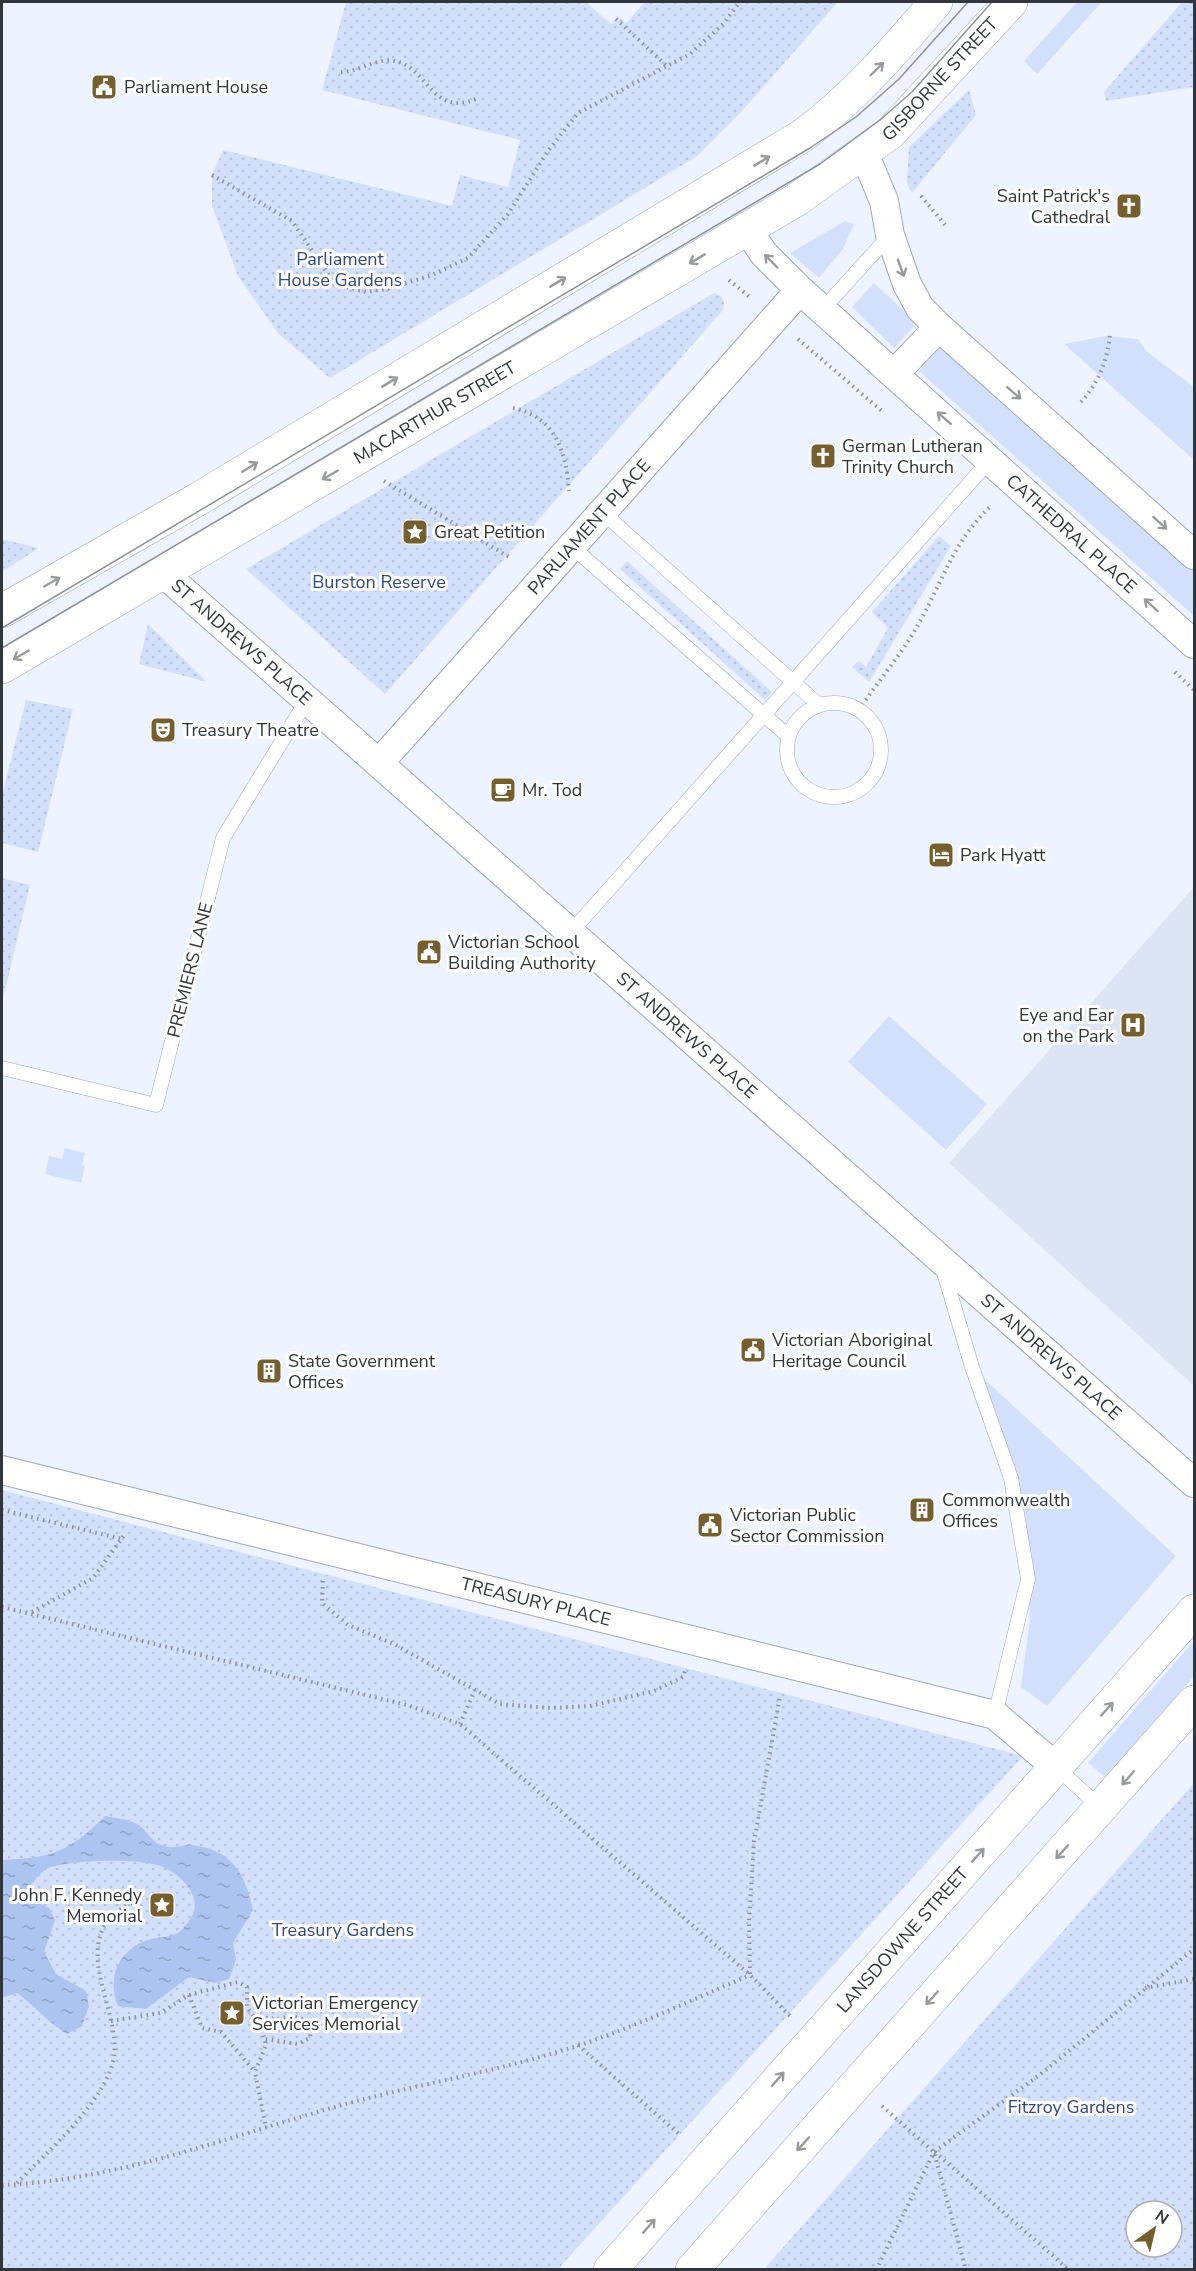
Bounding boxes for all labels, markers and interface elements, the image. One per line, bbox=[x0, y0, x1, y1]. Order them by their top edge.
street label: GISBORNE STREET bbox=[877, 12, 1003, 147]
one-way arrow bbox=[869, 62, 884, 77]
public building icon: Parliament House bbox=[89, 72, 119, 102]
place label: Parliament House bbox=[124, 75, 268, 99]
one-way arrow bbox=[753, 155, 770, 167]
place label: Saint Patrick's Cathedral bbox=[997, 184, 1111, 229]
church icon: Saint Patrick's Cathedral bbox=[1114, 191, 1144, 221]
park label: Parliament House Gardens bbox=[278, 247, 402, 292]
one-way arrow bbox=[689, 253, 706, 265]
one-way arrow bbox=[764, 253, 779, 268]
one-way arrow bbox=[896, 258, 907, 277]
one-way arrow bbox=[549, 276, 566, 288]
street label: MACARTHUR STREET bbox=[349, 355, 520, 470]
one-way arrow bbox=[381, 375, 398, 387]
one-way arrow bbox=[1006, 386, 1021, 400]
one-way arrow bbox=[937, 411, 952, 425]
place label: German Lutheran Trinity Church bbox=[842, 434, 983, 479]
church icon: German Lutheran Trinity Church bbox=[808, 441, 838, 471]
street label: PARLIAMENT PLACE bbox=[522, 454, 656, 600]
one-way arrow bbox=[241, 461, 258, 473]
street label: CATHEDRAL PLACE bbox=[1001, 469, 1142, 599]
one-way arrow bbox=[322, 470, 339, 482]
one-way arrow bbox=[1152, 516, 1167, 530]
place icon: Great Petition bbox=[400, 517, 430, 547]
place label: Great Petition bbox=[434, 520, 545, 544]
park label: Burston Reserve bbox=[312, 570, 446, 594]
street label: ST ANDREWS PLACE bbox=[166, 574, 317, 711]
one-way arrow bbox=[43, 576, 60, 588]
one-way arrow bbox=[1144, 598, 1159, 612]
one-way arrow bbox=[13, 649, 30, 661]
theatre icon: Treasury Theatre bbox=[148, 715, 178, 745]
place label: Treasury Theatre bbox=[182, 718, 319, 742]
cafe icon: Mr. Tod bbox=[488, 775, 518, 805]
place label: Mr. Tod bbox=[522, 778, 582, 802]
hotel icon: Park Hyatt bbox=[926, 840, 956, 870]
place label: Park Hyatt bbox=[960, 843, 1046, 867]
street label: PREMIERS LANE bbox=[162, 900, 218, 1040]
place label: Victorian School Building Authority bbox=[447, 930, 597, 975]
public building icon: Victorian School Building Authority bbox=[414, 937, 444, 967]
street label: ST ANDREWS PLACE bbox=[611, 967, 762, 1104]
place label: Eye and Ear on the Park bbox=[1019, 1003, 1115, 1048]
hospital icon: Eye and Ear on the Park bbox=[1118, 1010, 1148, 1040]
street label: ST ANDREWS PLACE bbox=[976, 1288, 1127, 1426]
place label: Victorian Aboriginal Heritage Council bbox=[771, 1328, 933, 1373]
public building icon: Victorian Aboriginal Heritage Council bbox=[738, 1335, 768, 1365]
place label: State Government Offices bbox=[288, 1349, 436, 1394]
building icon: State Government Offices bbox=[254, 1356, 284, 1386]
place label: Commonwealth Offices bbox=[942, 1488, 1070, 1533]
building icon: Commonwealth Offices bbox=[907, 1495, 937, 1525]
place label: Victorian Public Sector Commission bbox=[729, 1503, 884, 1548]
public building icon: Victorian Public Sector Commission bbox=[695, 1510, 725, 1540]
street label: TREASURY PLACE bbox=[458, 1572, 614, 1632]
one-way arrow bbox=[1100, 1702, 1114, 1717]
one-way arrow bbox=[1121, 1770, 1135, 1785]
one-way arrow bbox=[1055, 1844, 1069, 1859]
one-way arrow bbox=[971, 1847, 985, 1862]
street label: LANSDOWNE STREET bbox=[831, 1862, 974, 2018]
place label: John F. Kennedy Memorial bbox=[12, 1883, 143, 1928]
place icon: John F. Kennedy Memorial bbox=[147, 1890, 177, 1920]
park label: Treasury Gardens bbox=[272, 1918, 414, 1942]
one-way arrow bbox=[925, 1990, 939, 2005]
place label: Victorian Emergency Services Memorial bbox=[251, 1991, 419, 2036]
place icon: Victorian Emergency Services Memorial bbox=[217, 1998, 247, 2028]
one-way arrow bbox=[771, 2072, 785, 2087]
park label: Fitzroy Gardens bbox=[1008, 2095, 1134, 2119]
one-way arrow bbox=[796, 2136, 810, 2151]
north arrow bbox=[1124, 2199, 1184, 2259]
text: N bbox=[1151, 2205, 1173, 2230]
one-way arrow bbox=[642, 2218, 656, 2233]

